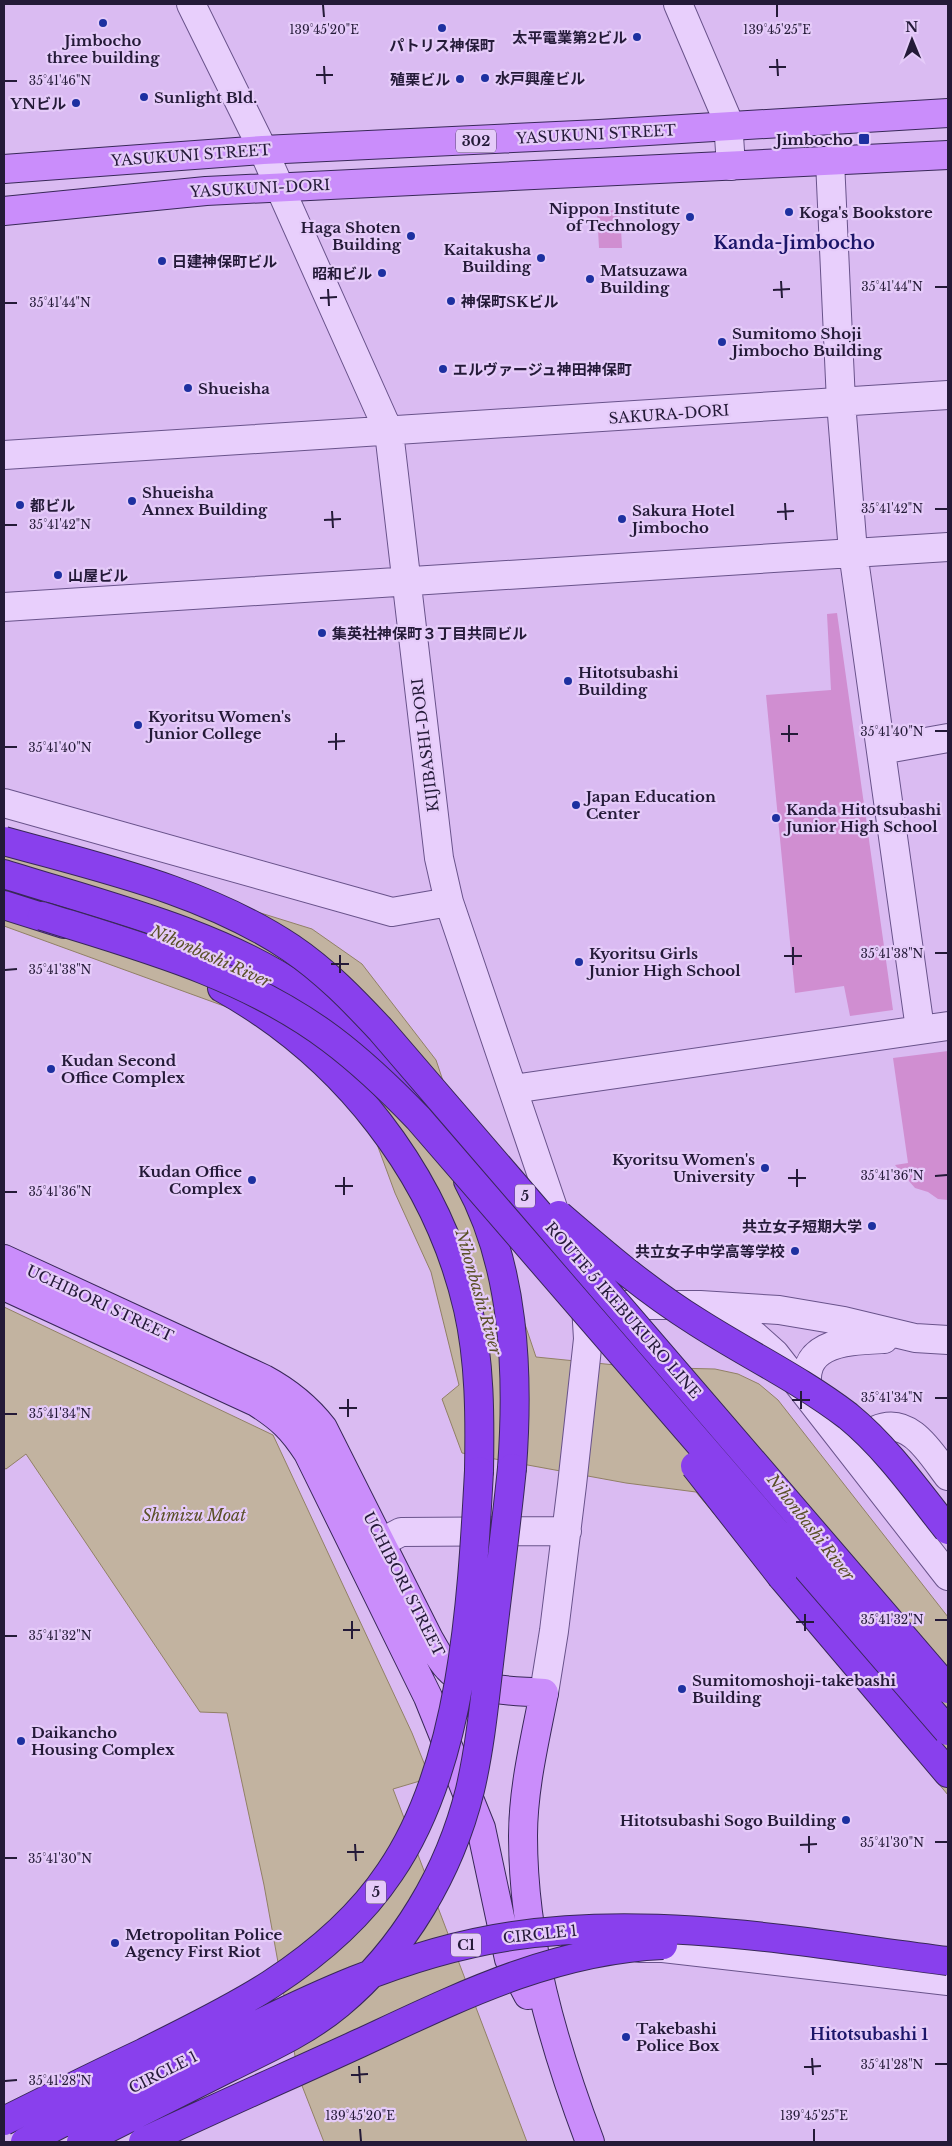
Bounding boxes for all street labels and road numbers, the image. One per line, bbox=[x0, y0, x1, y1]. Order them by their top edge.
street label: YASUKUNI STREET bbox=[515, 120, 676, 148]
road number: 302 bbox=[456, 130, 496, 152]
street label: YASUKUNI STREET bbox=[110, 140, 271, 170]
street label: YASUKUNI-DORI bbox=[188, 175, 331, 201]
street label: SAKURA-DORI bbox=[608, 400, 730, 428]
street label: KIJIBASHI-DORI bbox=[407, 677, 443, 813]
road number: 5 bbox=[515, 1184, 535, 1208]
street label: ROUTE 5 IKEBUKURO LINE bbox=[541, 1218, 705, 1402]
street label: UCHIBORI STREET bbox=[23, 1261, 177, 1345]
street label: UCHIBORI STREET bbox=[359, 1508, 449, 1660]
road number: 5 bbox=[366, 1880, 386, 1904]
street label: CIRCLE 1 bbox=[502, 1921, 578, 1947]
road number: C1 bbox=[451, 1934, 481, 1956]
street label: CIRCLE 1 bbox=[125, 2047, 201, 2097]

